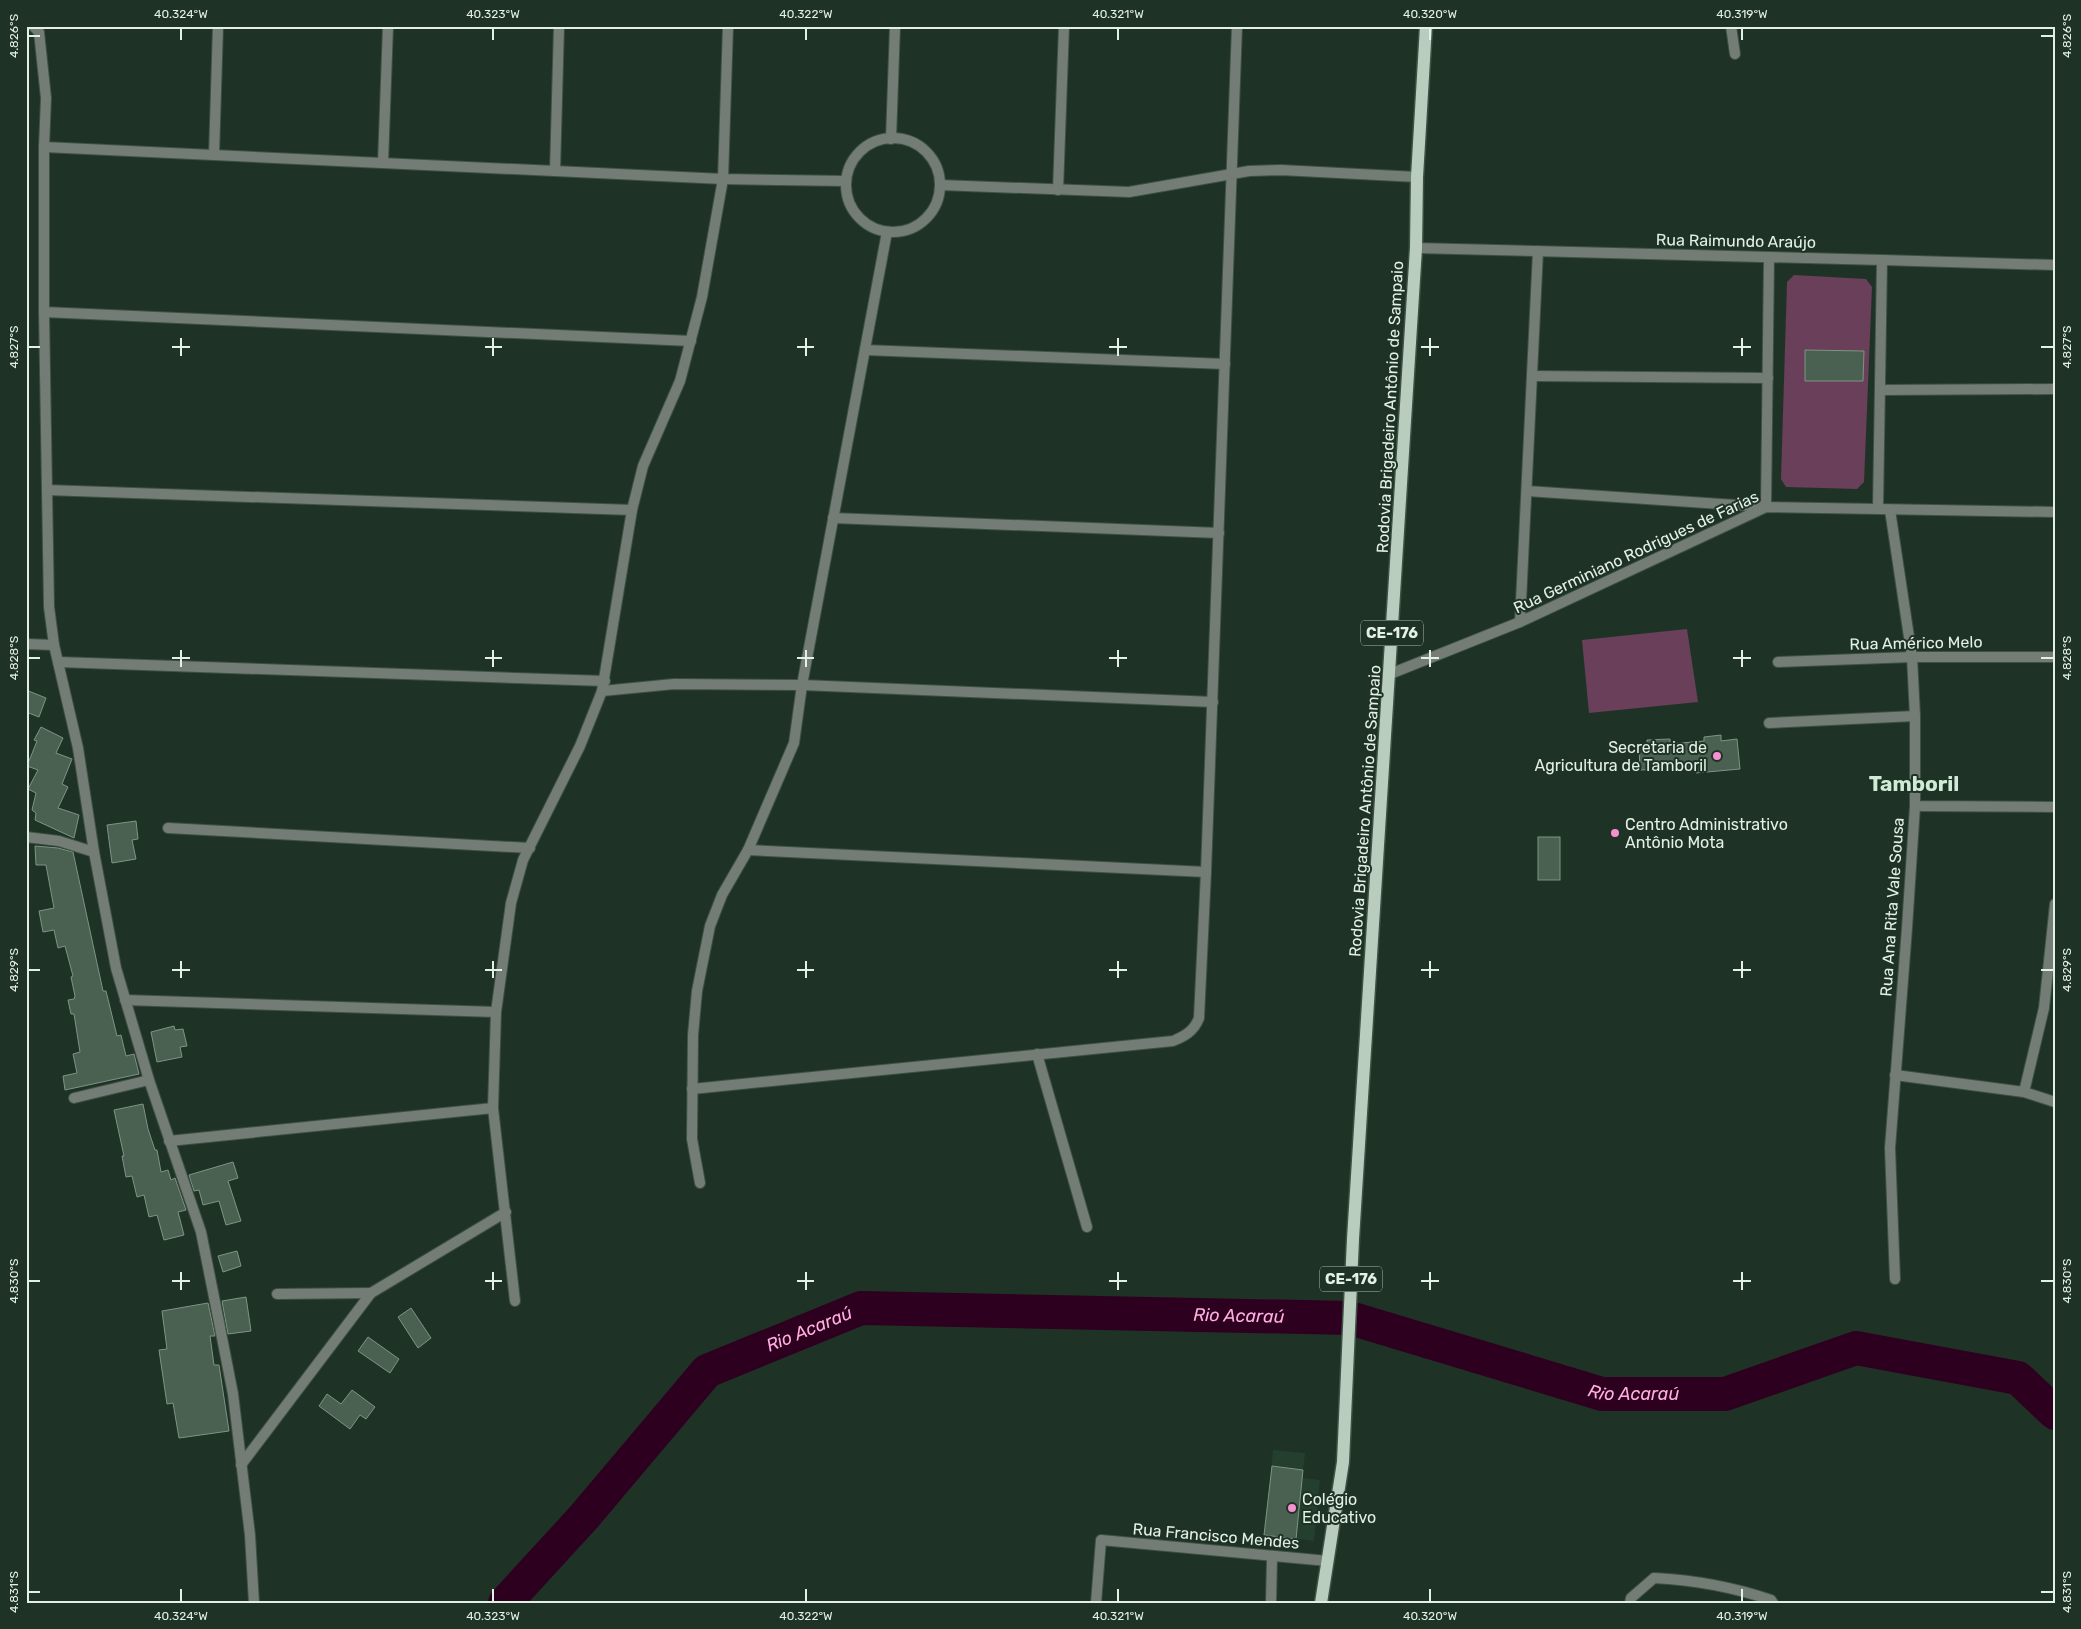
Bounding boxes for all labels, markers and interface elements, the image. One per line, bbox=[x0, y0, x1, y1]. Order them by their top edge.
text: 40.324°W bbox=[154, 7, 208, 21]
text: 40.323°W bbox=[466, 7, 520, 21]
text: 40.322°W bbox=[779, 7, 833, 21]
text: 40.321°W bbox=[1092, 7, 1144, 21]
text: 40.320°W bbox=[1403, 7, 1457, 21]
text: 40.319°W bbox=[1716, 7, 1768, 21]
text: 4.826°S bbox=[7, 14, 21, 58]
text: 4.826°S bbox=[2060, 14, 2074, 58]
street label: Rua Raimundo Araújo bbox=[1656, 230, 1816, 252]
street label: Rodovia Brigadeiro Antônio de Sampaio bbox=[1373, 260, 1407, 554]
text: 4.827°S bbox=[7, 325, 21, 369]
text: 4.827°S bbox=[2060, 325, 2074, 369]
street label: Rua Germiniano Rodrigues de Farias bbox=[1510, 487, 1762, 617]
road number: CE-176 bbox=[1361, 620, 1423, 646]
street label: Rua Américo Melo bbox=[1849, 632, 1983, 654]
text: 4.828°S bbox=[7, 636, 21, 680]
text: 4.828°S bbox=[2060, 636, 2074, 680]
street label: Rodovia Brigadeiro Antônio de Sampaio bbox=[1345, 664, 1385, 958]
place label: Secretaria de Agricultura de Tamboril bbox=[1535, 738, 1707, 775]
marker: Secretaria de Agricultura de Tamboril bbox=[1711, 750, 1723, 762]
district label: Tamboril bbox=[1869, 771, 1959, 796]
place label: Centro Administrativo Antônio Mota bbox=[1625, 815, 1788, 852]
street label: Rua Ana Rita Vale Sousa bbox=[1876, 817, 1908, 997]
marker: Centro Administrativo Antônio Mota bbox=[1609, 827, 1621, 839]
text: 4.829°S bbox=[7, 948, 21, 992]
text: 4.829°S bbox=[2060, 948, 2074, 992]
text: 4.830°S bbox=[7, 1259, 21, 1303]
text: 4.830°S bbox=[2060, 1259, 2074, 1303]
road number: CE-176 bbox=[1320, 1266, 1382, 1292]
water label: Rio Acaraú bbox=[763, 1302, 856, 1357]
water label: Rio Acaraú bbox=[1193, 1304, 1285, 1328]
water label: Rio Acaraú bbox=[1585, 1379, 1679, 1405]
place label: Colégio Educativo bbox=[1302, 1490, 1376, 1527]
marker: Colégio Educativo bbox=[1286, 1502, 1298, 1514]
street label: Rua Francisco Mendes bbox=[1132, 1519, 1300, 1553]
text: 4.831°S bbox=[7, 1571, 21, 1613]
text: 4.831°S bbox=[2060, 1571, 2074, 1613]
text: 40.324°W bbox=[154, 1609, 208, 1623]
text: 40.323°W bbox=[466, 1609, 520, 1623]
text: 40.322°W bbox=[779, 1609, 833, 1623]
text: 40.321°W bbox=[1092, 1609, 1144, 1623]
text: 40.320°W bbox=[1403, 1609, 1457, 1623]
text: 40.319°W bbox=[1716, 1609, 1768, 1623]

